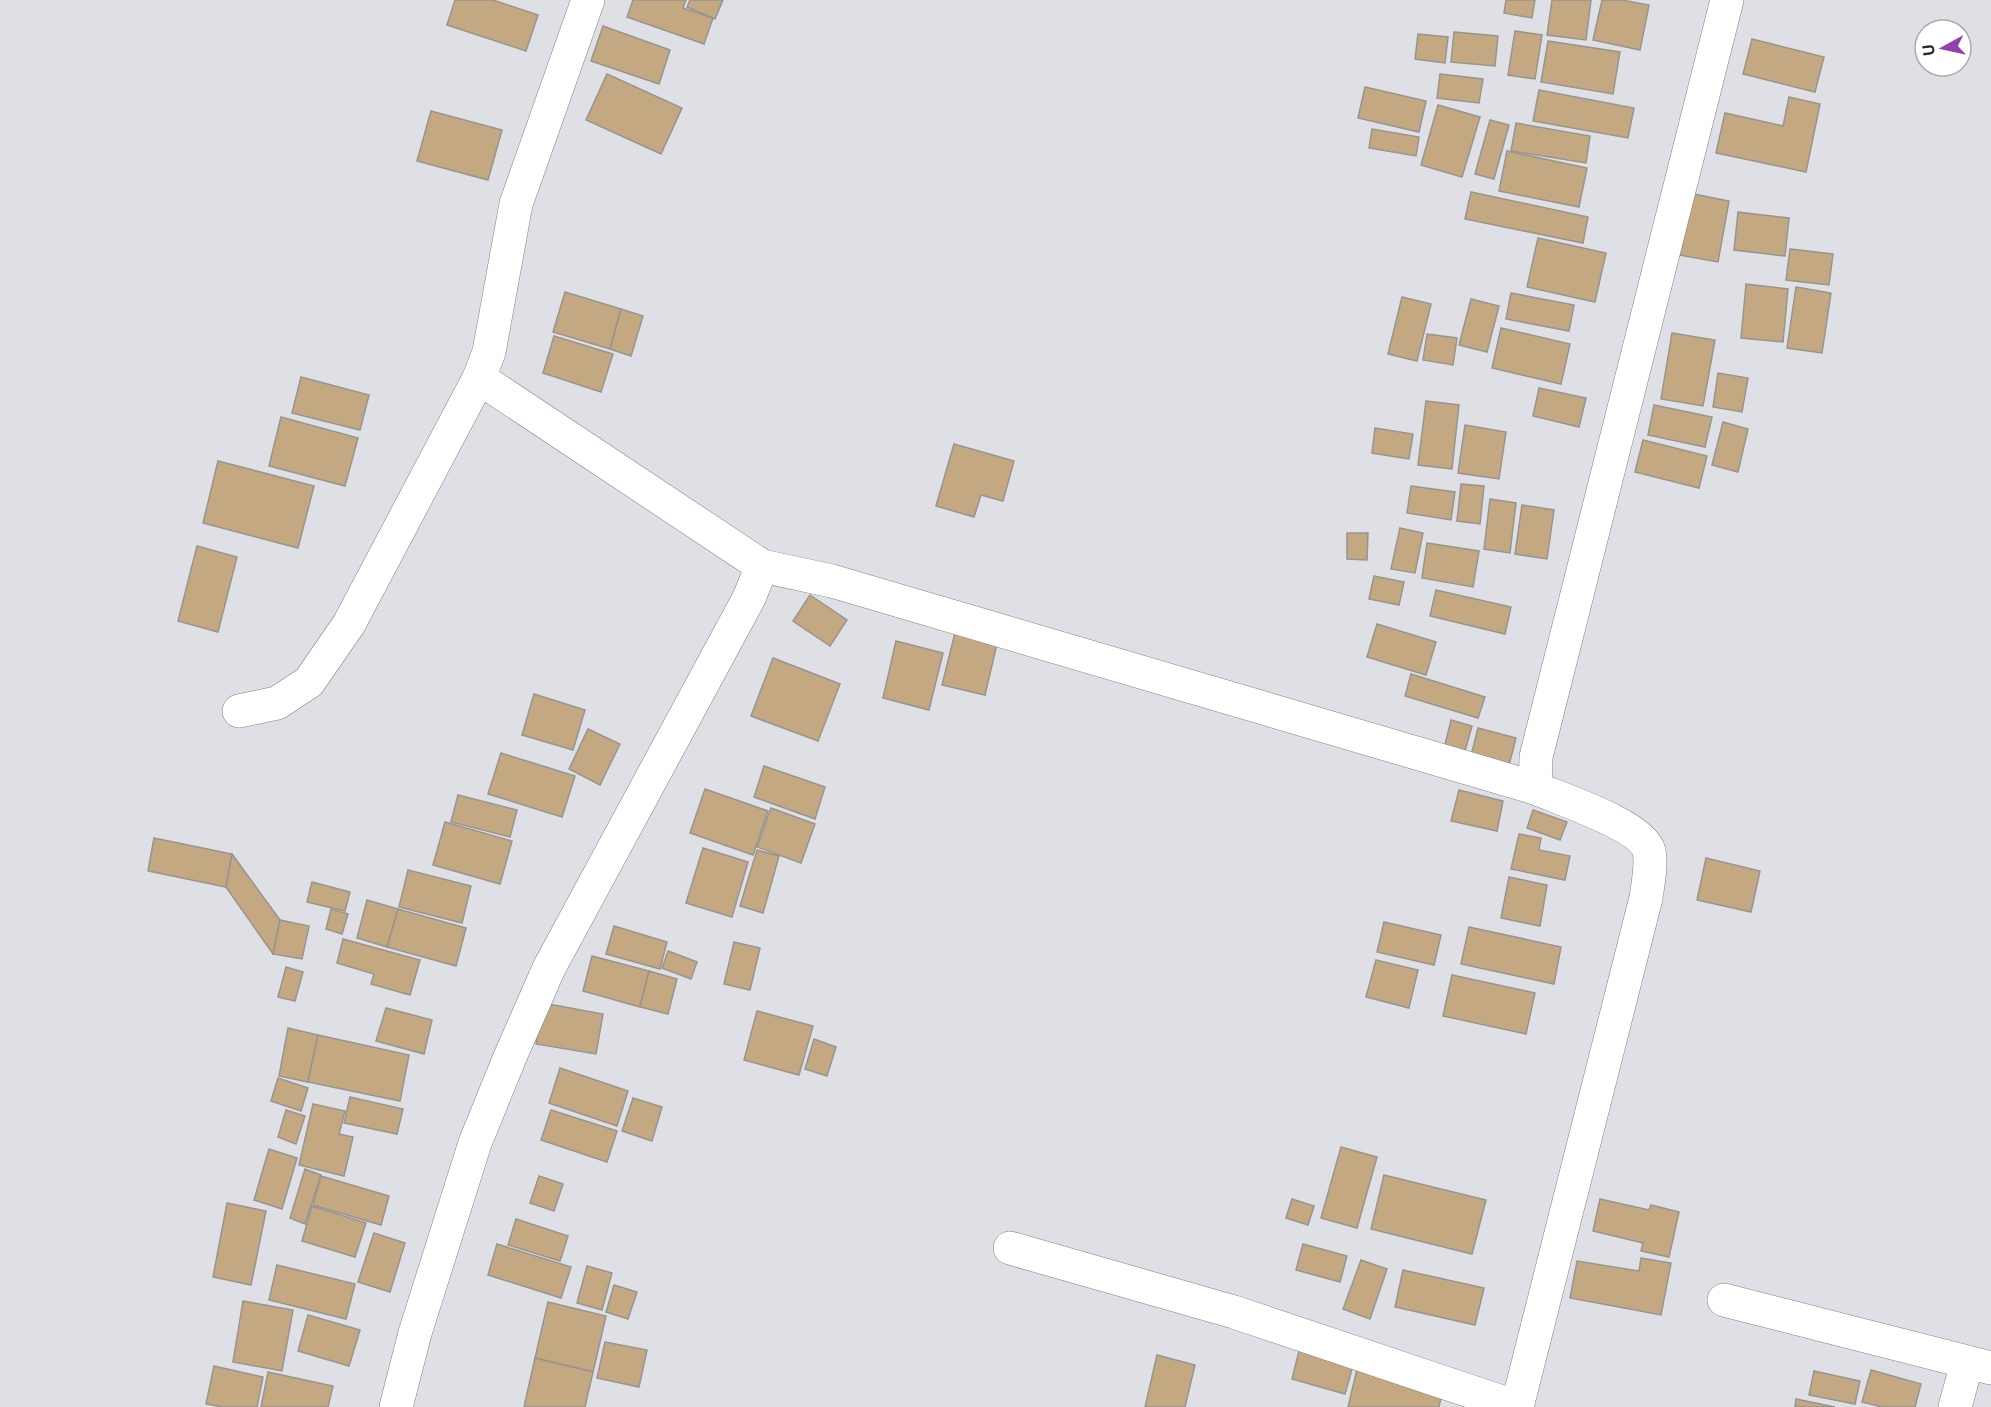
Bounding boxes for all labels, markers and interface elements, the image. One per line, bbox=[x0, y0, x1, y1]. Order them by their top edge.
north arrow bbox=[1913, 18, 1973, 78]
text: U bbox=[1916, 43, 1940, 58]

